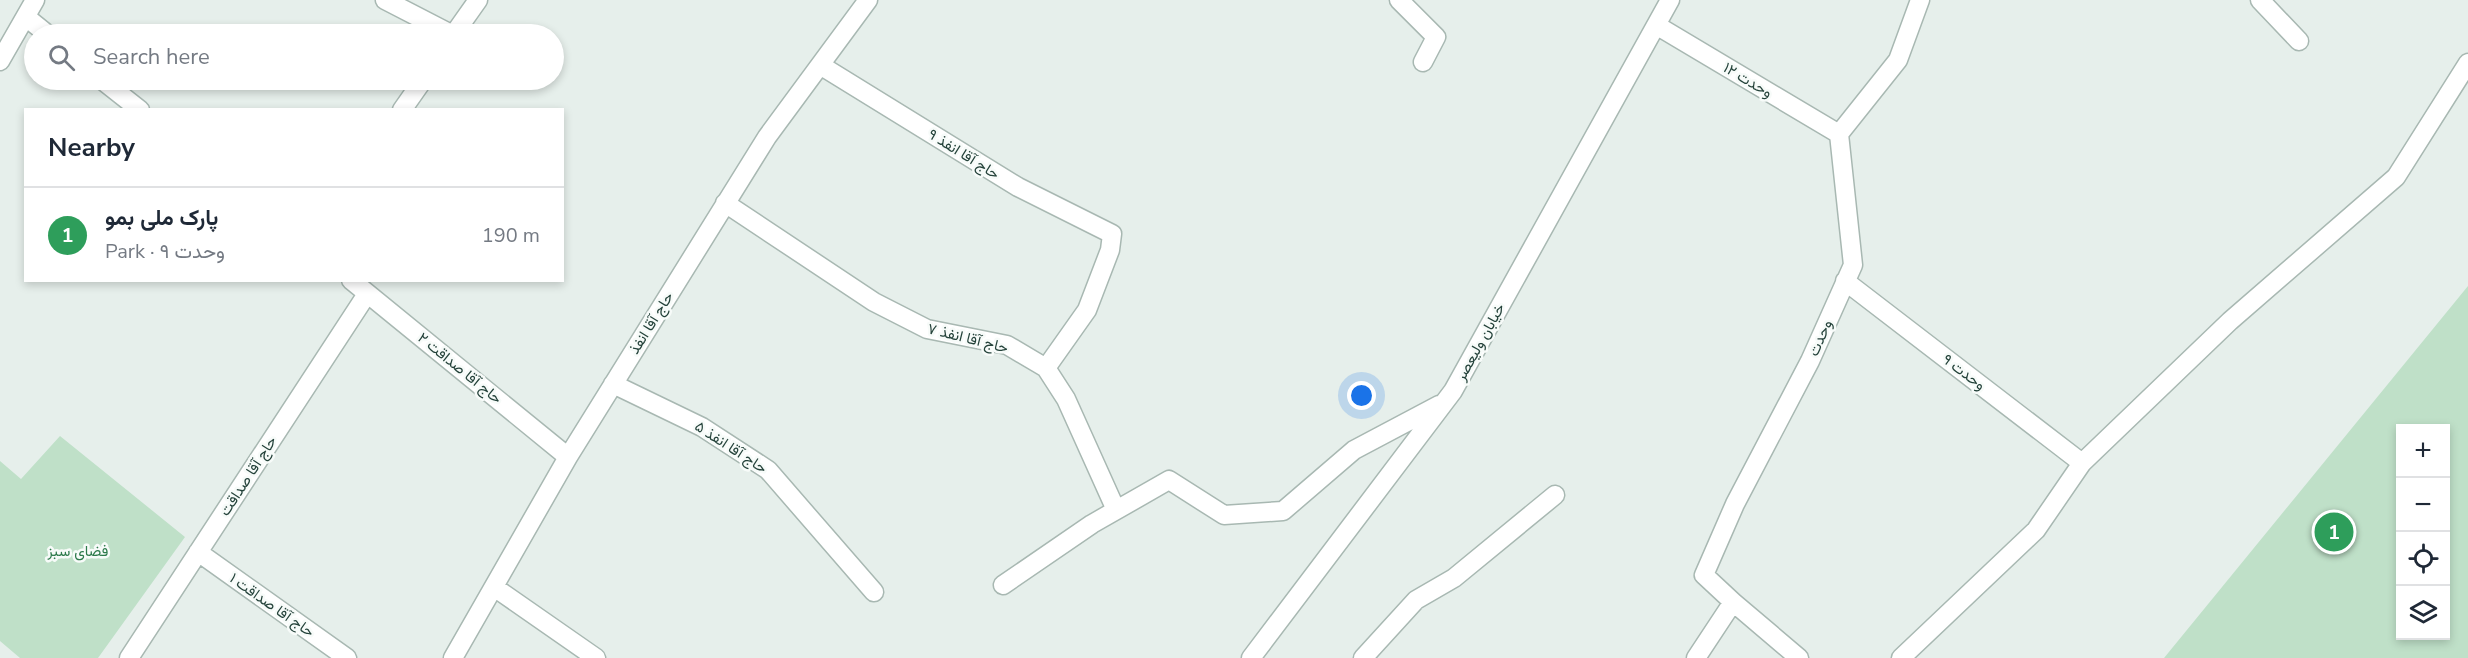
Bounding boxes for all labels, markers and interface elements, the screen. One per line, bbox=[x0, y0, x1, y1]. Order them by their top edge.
search box bbox=[24, 24, 564, 90]
icon: search bbox=[45, 41, 78, 74]
text: Search here bbox=[93, 42, 210, 72]
street label: وحدت ۱۲ bbox=[1720, 58, 1776, 102]
street label: حاج آقا انفذ ۹ bbox=[924, 124, 1004, 185]
text: Nearby bbox=[48, 130, 135, 165]
text: پارک ملی بمو bbox=[105, 203, 218, 233]
text: 1 bbox=[62, 222, 74, 249]
text: 190 m bbox=[482, 222, 540, 249]
text: Park · وحدت ۹ bbox=[105, 238, 225, 265]
street label: حاج آقا انفذ bbox=[624, 288, 679, 358]
street label: خیابان ولیعصر bbox=[1450, 300, 1509, 385]
street label: وحدت bbox=[1803, 317, 1837, 359]
street label: حاج آقا انفذ ۷ bbox=[925, 318, 1010, 359]
street label: حاج آقا صداقت ۲ bbox=[413, 328, 506, 409]
street label: وحدت ۹ bbox=[1938, 349, 1990, 395]
your location bbox=[1347, 381, 1376, 410]
street label: حاج آقا انفذ ۵ bbox=[690, 416, 771, 479]
map controls bbox=[2396, 424, 2450, 640]
button: + bbox=[2396, 424, 2450, 478]
street label: حاج آقا صداقت bbox=[215, 432, 282, 520]
button: − bbox=[2396, 478, 2450, 532]
pin: 1 bbox=[2314, 510, 2354, 554]
button: locate bbox=[2396, 532, 2450, 586]
park label: فضای سبز bbox=[47, 541, 109, 561]
street label: حاج آقا صداقت ۱ bbox=[225, 568, 318, 643]
button: layers bbox=[2396, 586, 2450, 640]

